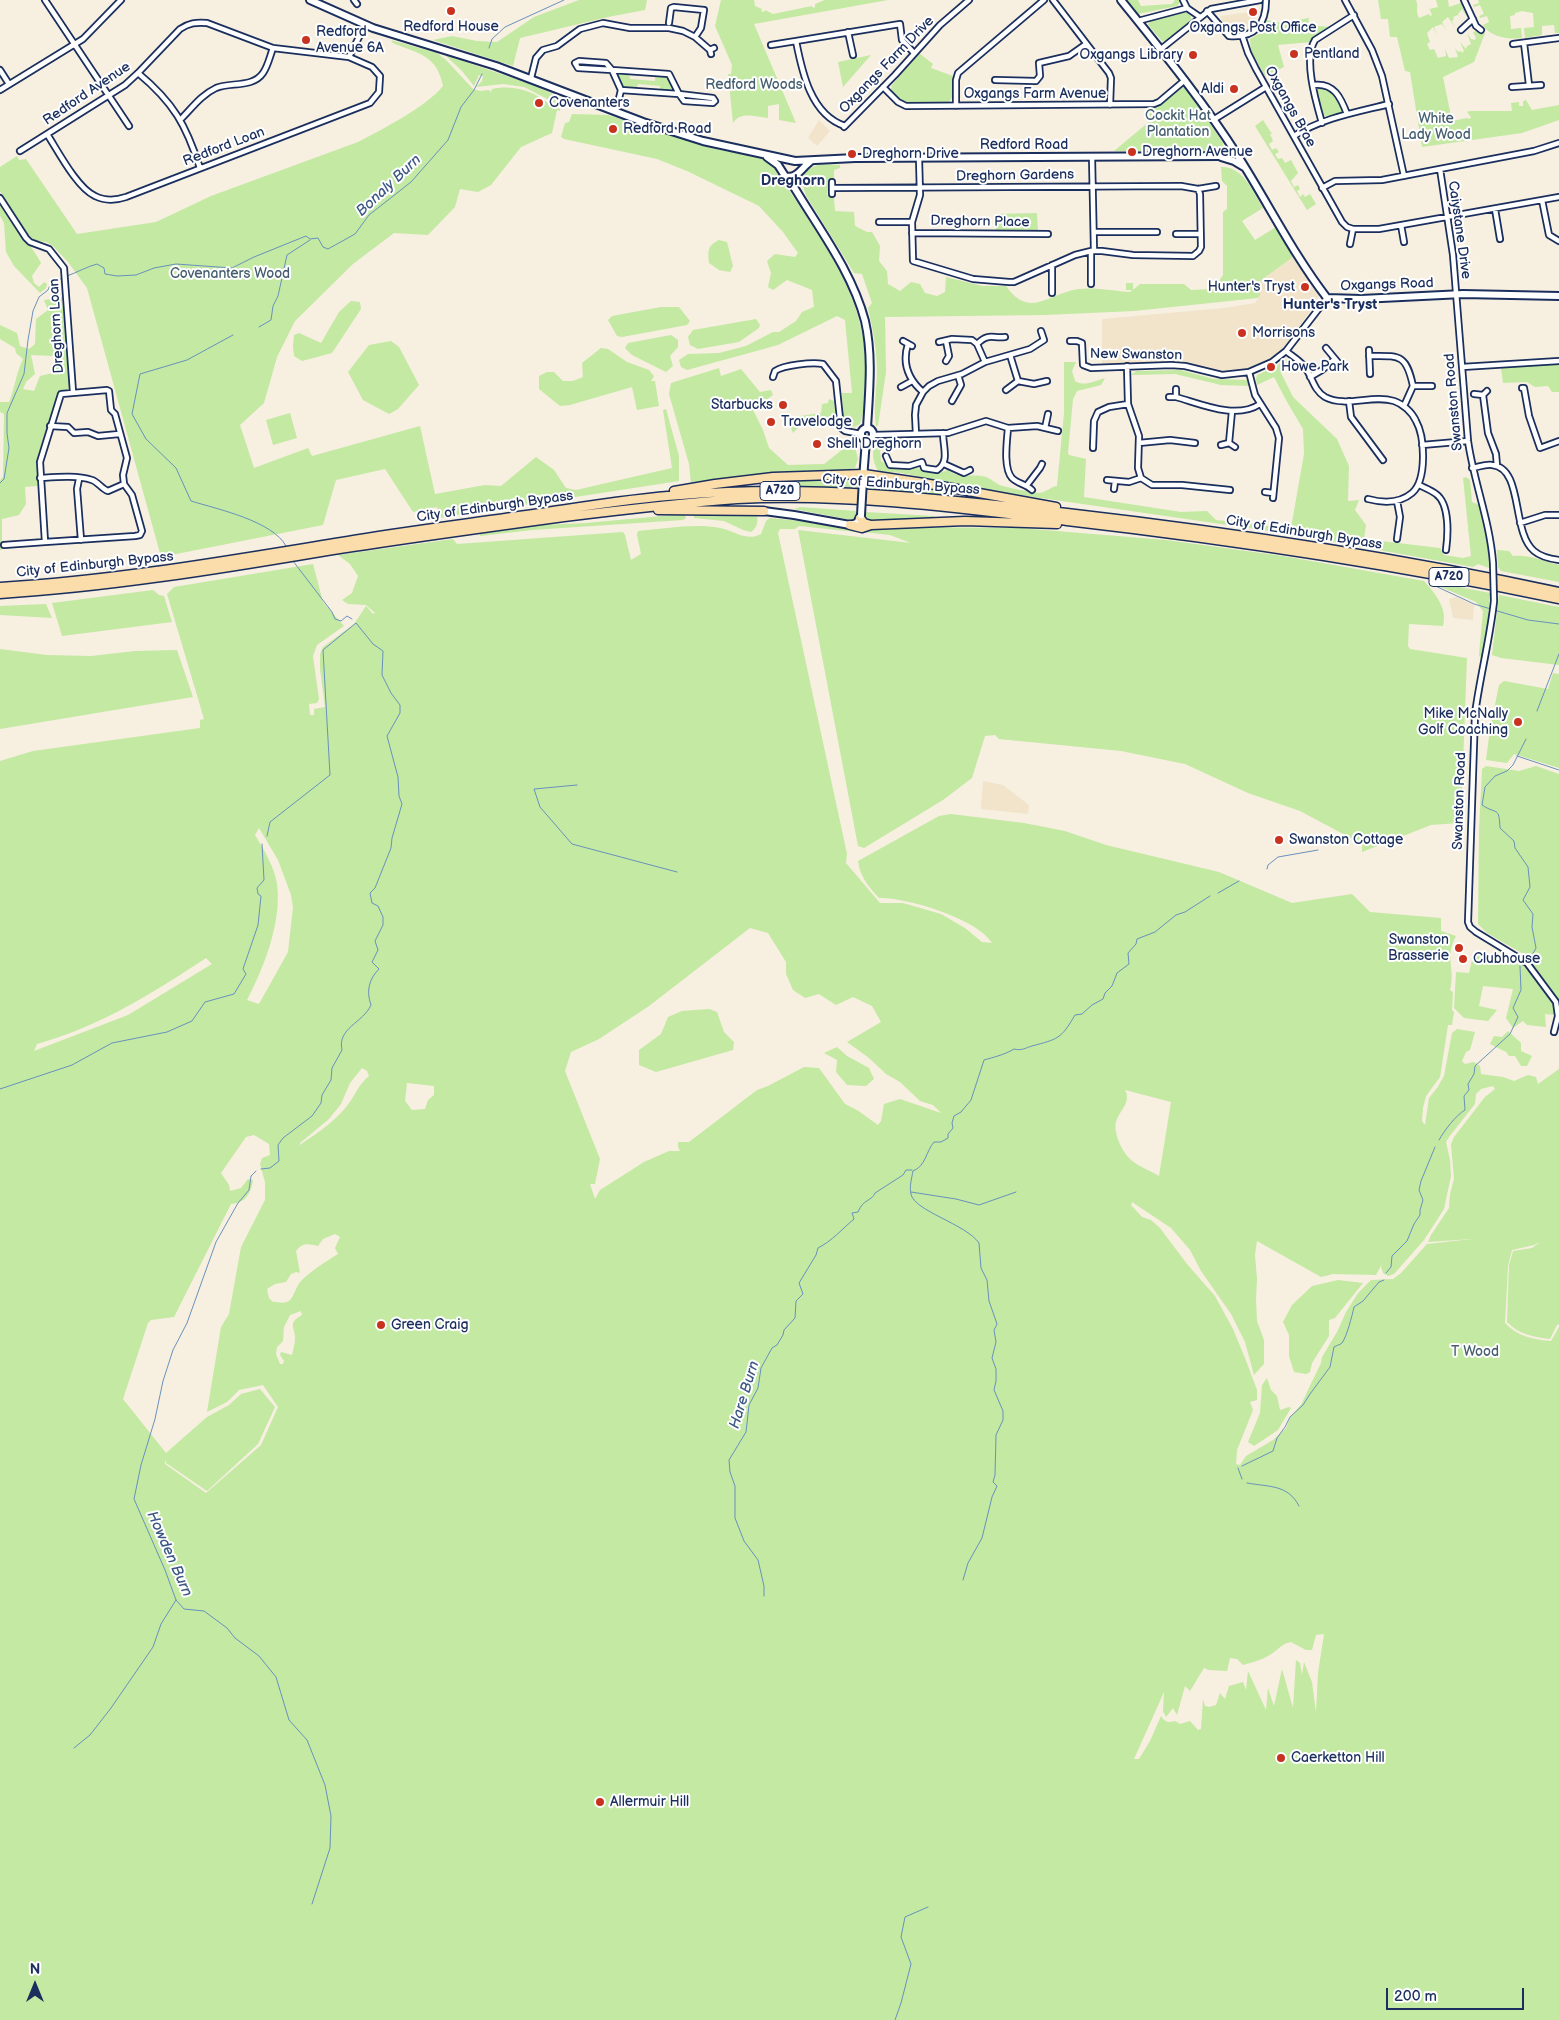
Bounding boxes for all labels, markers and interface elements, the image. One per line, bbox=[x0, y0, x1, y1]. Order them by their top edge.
marker: Redford House bbox=[445, 5, 457, 17]
marker: Oxgangs Post Office bbox=[1247, 6, 1259, 18]
street label: Oxgangs Farm Drive bbox=[836, 13, 938, 117]
place label: Redford House bbox=[403, 19, 499, 35]
place label: Oxgangs Post Office bbox=[1189, 20, 1317, 36]
place label: Redford Avenue 6A bbox=[316, 24, 384, 56]
marker: Redford Avenue 6A bbox=[300, 34, 312, 46]
place label: Pentland bbox=[1304, 46, 1360, 62]
place label: Oxgangs Library bbox=[1080, 47, 1183, 63]
marker: Pentland bbox=[1288, 48, 1300, 60]
marker: Oxgangs Library bbox=[1187, 49, 1199, 61]
street label: Redford Avenue bbox=[40, 59, 134, 129]
street label: Oxgangs Brae bbox=[1261, 64, 1319, 150]
park label: Redford Woods bbox=[705, 77, 803, 93]
place label: Aldi bbox=[1201, 81, 1224, 97]
marker: Aldi bbox=[1228, 83, 1240, 95]
street label: Oxgangs Farm Avenue bbox=[964, 86, 1106, 102]
place label: Covenanters bbox=[549, 95, 630, 111]
marker: Covenanters bbox=[533, 97, 545, 109]
park label: Cockit Hat Plantation bbox=[1145, 108, 1211, 140]
park label: White Lady Wood bbox=[1401, 111, 1471, 144]
place label: Redford Road bbox=[623, 121, 711, 137]
marker: Redford Road bbox=[607, 123, 619, 135]
street label: Redford Loan bbox=[181, 124, 267, 170]
street label: Redford Road bbox=[980, 137, 1068, 153]
place label: Dreghorn Avenue bbox=[1142, 144, 1253, 160]
place label: Dreghorn Drive bbox=[862, 146, 959, 162]
marker: Dreghorn Avenue bbox=[1126, 146, 1138, 158]
marker: Dreghorn Drive bbox=[846, 148, 858, 160]
water label: Bonaly Burn bbox=[353, 151, 425, 221]
street label: Dreghorn Gardens bbox=[956, 167, 1074, 185]
district label: Dreghorn bbox=[761, 172, 825, 190]
street label: Caiystane Drive bbox=[1444, 180, 1474, 280]
street label: Dreghorn Place bbox=[930, 213, 1030, 231]
park label: Covenanters Wood bbox=[170, 266, 290, 282]
street label: Oxgangs Road bbox=[1340, 275, 1434, 295]
street label: Dreghorn Loan bbox=[46, 278, 68, 374]
place label: Hunter's Tryst bbox=[1208, 279, 1295, 295]
marker: Hunter's Tryst bbox=[1299, 281, 1311, 293]
district label: Hunter's Tryst bbox=[1283, 296, 1377, 314]
place label: Morrisons bbox=[1252, 325, 1315, 341]
marker: Morrisons bbox=[1236, 327, 1248, 339]
street label: New Swanston bbox=[1090, 346, 1182, 364]
street label: Swanston Road bbox=[1441, 353, 1467, 451]
place label: Howe Park bbox=[1281, 359, 1349, 375]
marker: Howe Park bbox=[1265, 361, 1277, 373]
place label: Starbucks bbox=[711, 397, 773, 413]
marker: Starbucks bbox=[777, 399, 789, 411]
place label: Travelodge bbox=[781, 414, 852, 430]
marker: Travelodge bbox=[765, 416, 777, 428]
place label: Shell Dreghorn bbox=[827, 436, 922, 452]
marker: Shell Dreghorn bbox=[811, 438, 823, 450]
street label: City of Edinburgh Bypass bbox=[822, 471, 980, 499]
road number: A720 bbox=[760, 482, 800, 501]
street label: City of Edinburgh Bypass bbox=[416, 488, 574, 526]
street label: City of Edinburgh Bypass bbox=[1225, 512, 1383, 554]
street label: City of Edinburgh Bypass bbox=[16, 548, 174, 582]
road number: A720 bbox=[1429, 568, 1469, 586]
place label: Mike McNally Golf Coaching bbox=[1418, 706, 1508, 739]
marker: Mike McNally Golf Coaching bbox=[1512, 716, 1524, 728]
street label: Swanston Road bbox=[1450, 752, 1470, 850]
place label: Swanston Cottage bbox=[1289, 832, 1403, 848]
marker: Swanston Cottage bbox=[1273, 834, 1285, 846]
place label: Swanston Brasserie bbox=[1388, 932, 1449, 964]
marker: Swanston Brasserie bbox=[1453, 942, 1465, 954]
place label: Clubhouse bbox=[1473, 951, 1540, 967]
marker: Clubhouse bbox=[1457, 953, 1469, 965]
place label: Green Craig bbox=[391, 1317, 469, 1333]
marker: Green Craig bbox=[375, 1319, 387, 1331]
park label: T Wood bbox=[1451, 1344, 1499, 1360]
water label: Hare Burn bbox=[726, 1359, 764, 1431]
water label: Howden Burn bbox=[142, 1508, 196, 1600]
place label: Caerketton Hill bbox=[1291, 1750, 1385, 1766]
marker: Caerketton Hill bbox=[1275, 1752, 1287, 1764]
place label: Allermuir Hill bbox=[610, 1794, 689, 1810]
marker: Allermuir Hill bbox=[594, 1796, 606, 1808]
north arrow bbox=[10, 1960, 60, 2010]
text: N bbox=[30, 1961, 40, 1978]
scale bar bbox=[1389, 1978, 1526, 2010]
text: 200 m bbox=[1394, 1987, 1437, 2006]

